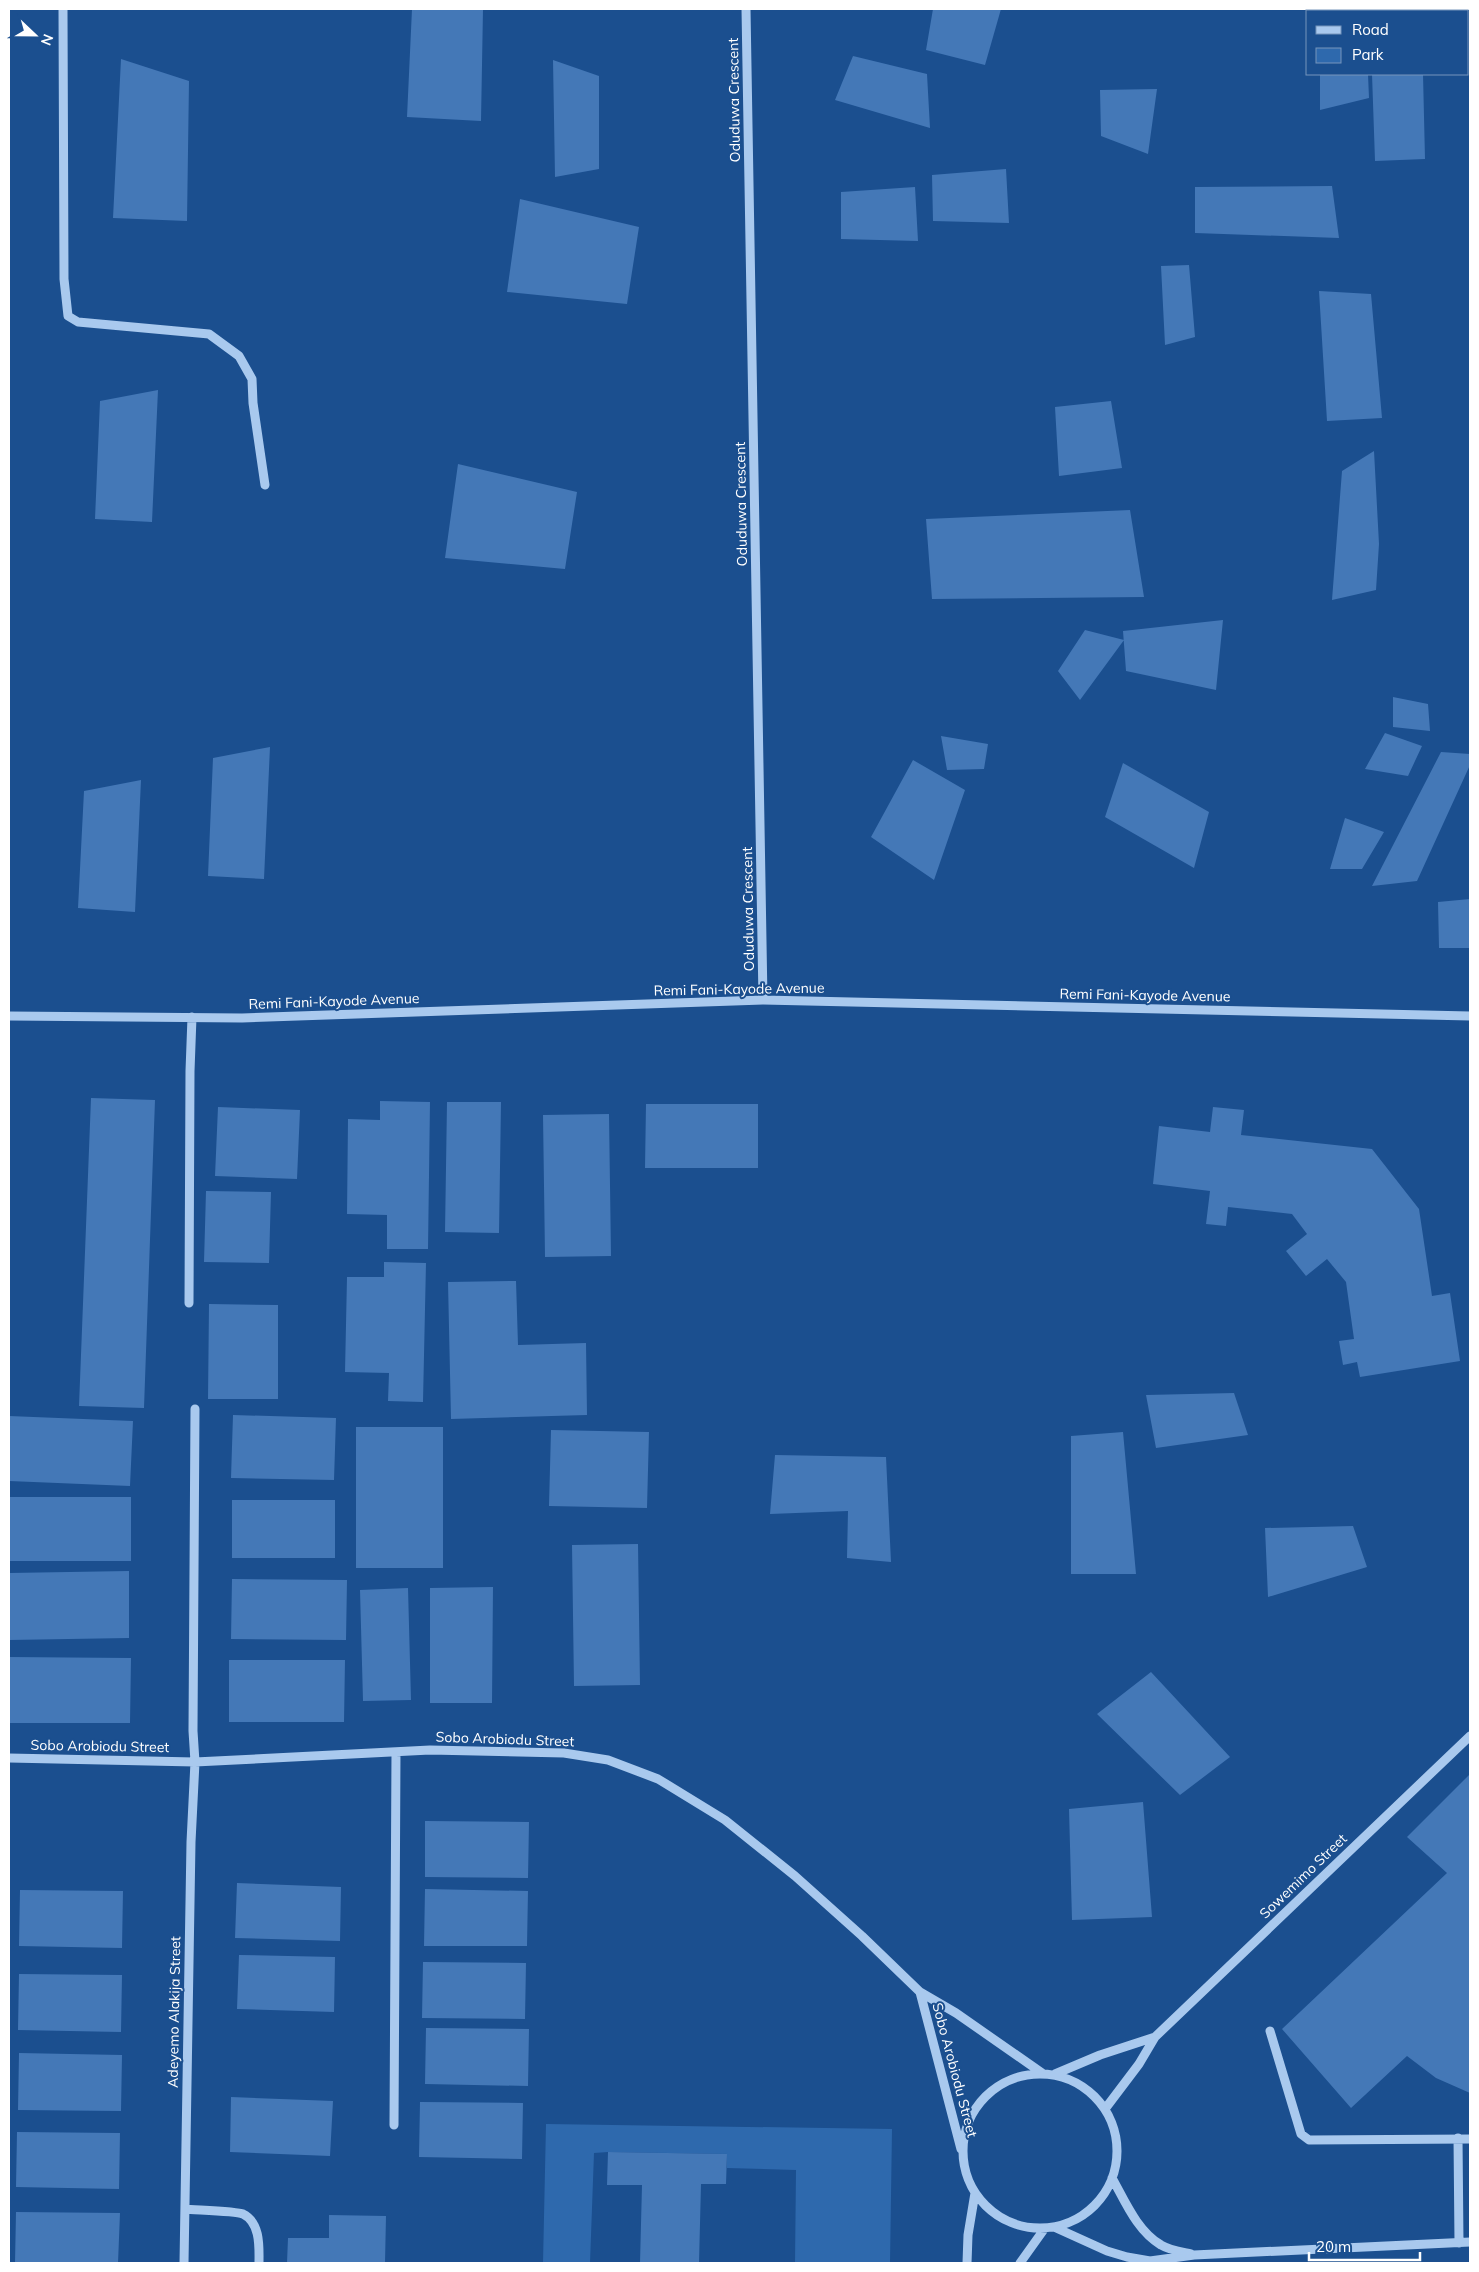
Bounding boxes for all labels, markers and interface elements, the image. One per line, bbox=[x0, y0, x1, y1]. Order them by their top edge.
north arrow bbox=[10, 10, 60, 60]
legend bbox=[1306, 10, 1469, 75]
text: Road bbox=[1352, 20, 1389, 39]
text: N bbox=[37, 32, 57, 48]
street label: Oduduwa Crescent bbox=[724, 38, 744, 162]
text: Park bbox=[1352, 45, 1384, 64]
street label: Oduduwa Crescent bbox=[731, 442, 751, 566]
street label: Oduduwa Crescent bbox=[738, 847, 758, 971]
street label: Remi Fani-Kayode Avenue bbox=[653, 979, 825, 999]
street label: Remi Fani-Kayode Avenue bbox=[1059, 985, 1231, 1005]
street label: Remi Fani-Kayode Avenue bbox=[248, 989, 420, 1013]
street label: Sobo Arobiodu Street bbox=[435, 1728, 575, 1750]
street label: Sobo Arobiodu Street bbox=[31, 1736, 170, 1756]
street label: Sowemimo Street bbox=[1256, 1830, 1351, 1922]
street label: Adeyemo Alakija Street bbox=[164, 1936, 184, 2088]
street label: Sobo Arobiodu Street bbox=[928, 2001, 982, 2139]
scale bar bbox=[1309, 2230, 1420, 2262]
text: 20 m bbox=[1316, 2237, 1351, 2256]

